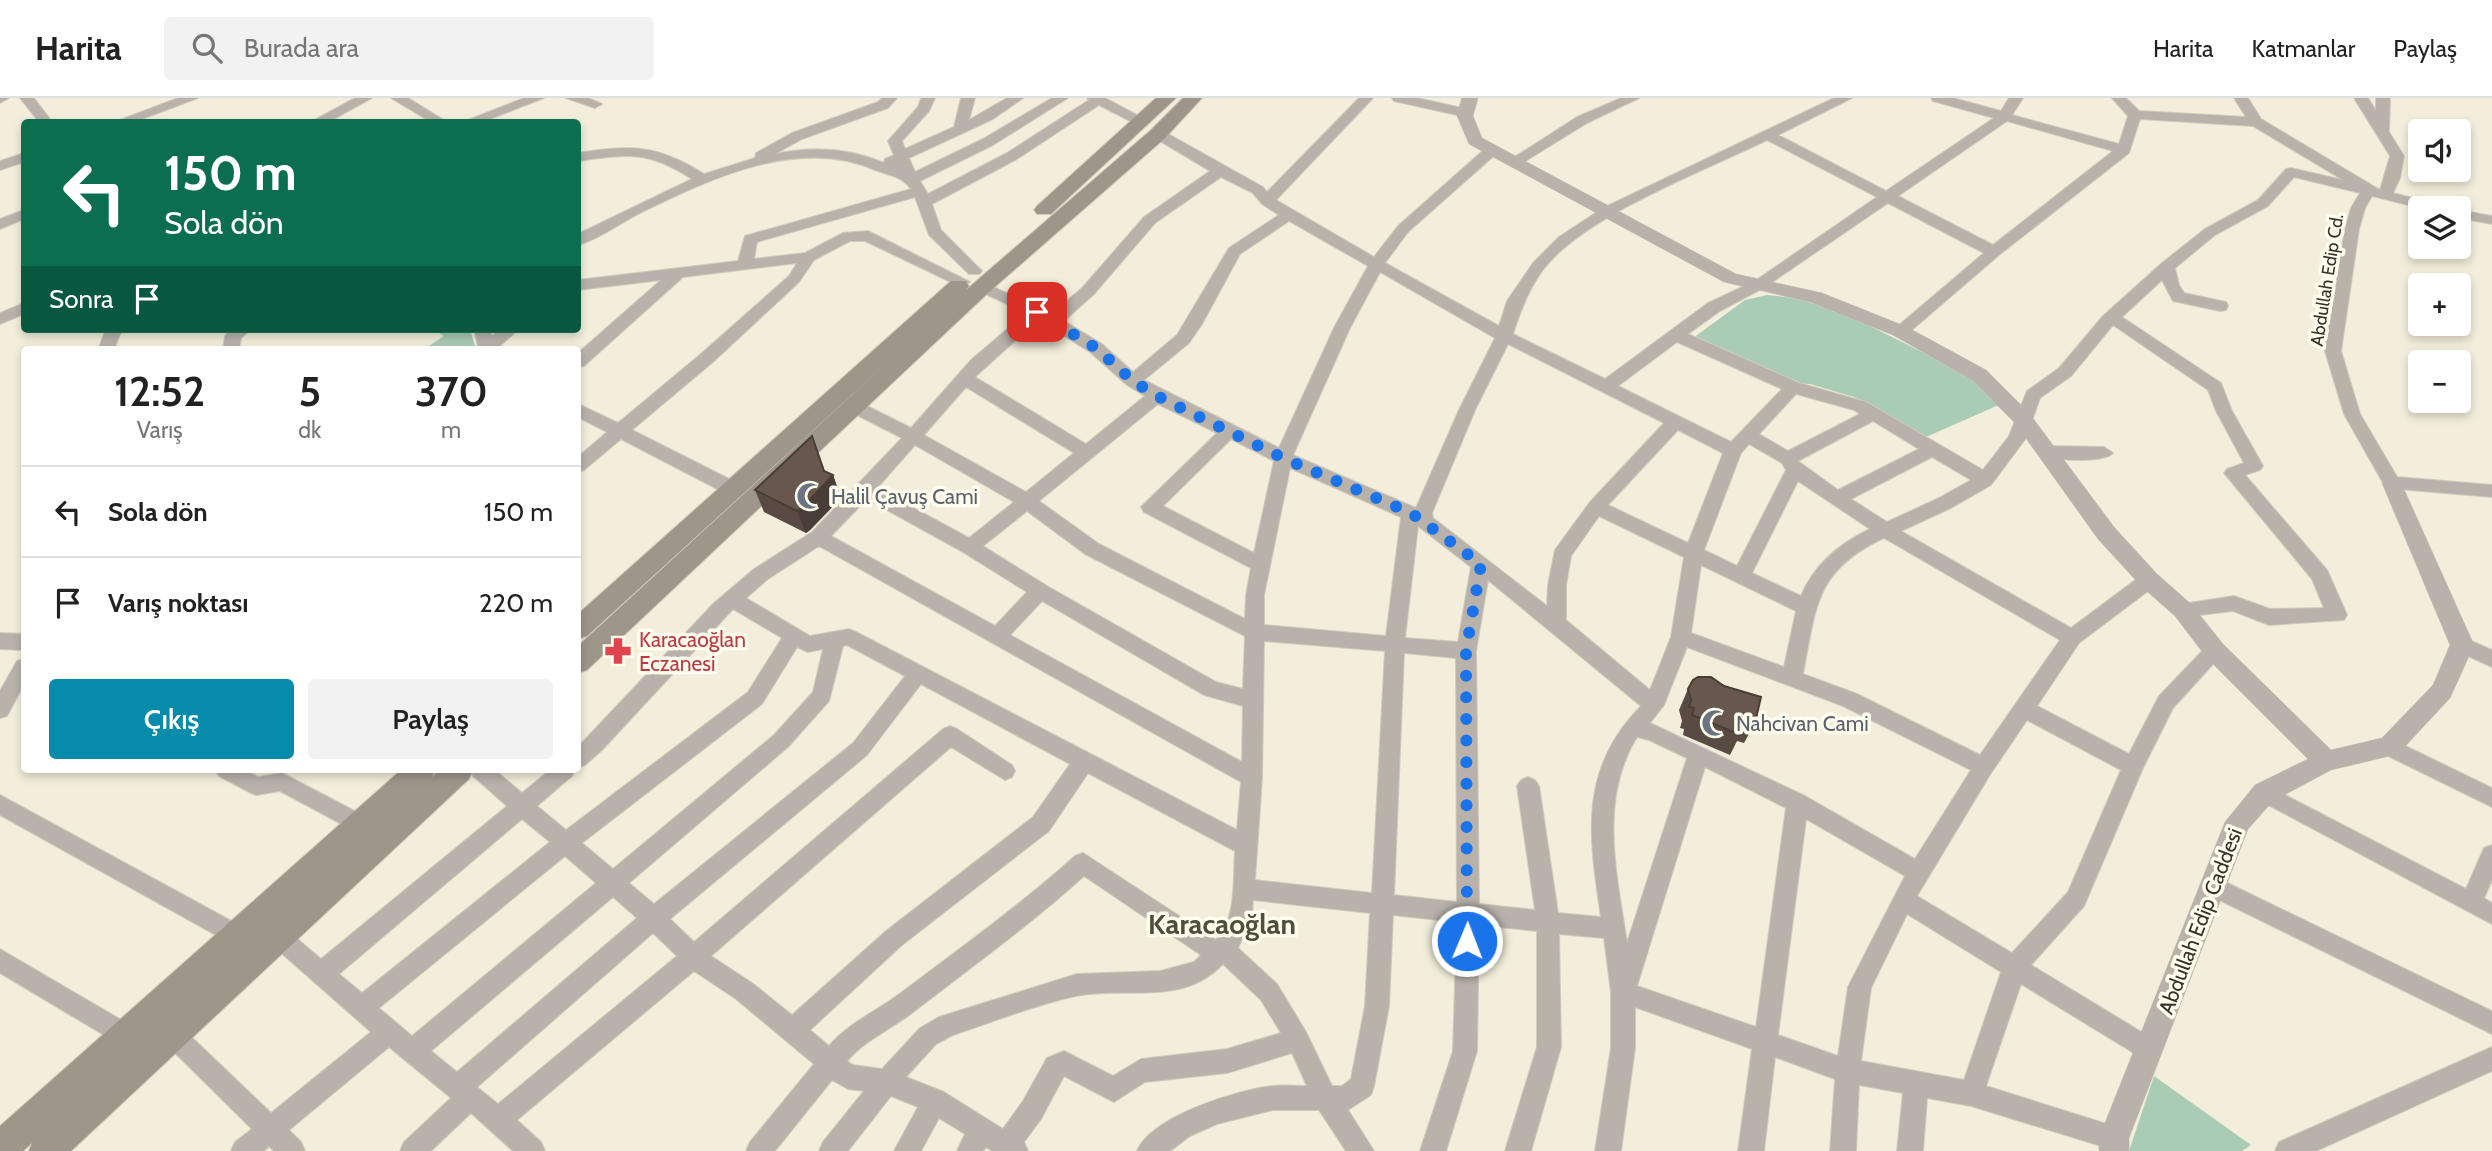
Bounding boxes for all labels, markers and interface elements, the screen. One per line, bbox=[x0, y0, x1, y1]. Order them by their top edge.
search box bbox=[164, 17, 654, 80]
text: Harita bbox=[35, 28, 122, 68]
icon: search bbox=[188, 29, 226, 67]
text: Burada ara bbox=[244, 32, 359, 64]
text: Harita bbox=[2153, 34, 2214, 63]
text: Katmanlar bbox=[2252, 34, 2355, 63]
text: Paylaş bbox=[2393, 34, 2457, 63]
map controls bbox=[2408, 119, 2471, 413]
button: sound bbox=[2408, 119, 2471, 182]
text: 150 m bbox=[164, 143, 297, 202]
icon: left bbox=[49, 147, 140, 238]
button: layers bbox=[2408, 196, 2471, 259]
text: Sola dön bbox=[164, 203, 284, 242]
street label: Abdullah Edip Cd. bbox=[2306, 212, 2348, 348]
button: + bbox=[2408, 273, 2471, 336]
icon: arrive bbox=[128, 280, 166, 318]
pin bbox=[1007, 282, 1067, 342]
text: Sonra bbox=[49, 283, 114, 315]
icon: arrive bbox=[1018, 293, 1056, 331]
button: − bbox=[2408, 350, 2471, 413]
text: 12:52 bbox=[114, 365, 205, 417]
text: 5 bbox=[299, 365, 321, 417]
text: 370 bbox=[415, 365, 488, 417]
text: Varış bbox=[137, 416, 183, 444]
text: dk bbox=[298, 416, 321, 444]
text: m bbox=[441, 416, 461, 444]
mosque icon: Halil Çavuş Cami bbox=[795, 481, 825, 511]
place label: Halil Çavuş Cami bbox=[831, 484, 978, 509]
icon: left bbox=[49, 493, 87, 531]
text: Sola dön bbox=[108, 496, 208, 528]
text: 150 m bbox=[484, 496, 553, 528]
icon: arrive bbox=[49, 584, 87, 622]
text: Varış noktası bbox=[108, 587, 249, 619]
text: 220 m bbox=[479, 587, 553, 619]
place label: Karacaoğlan Eczanesi bbox=[639, 627, 746, 676]
pharmacy icon: Karacaoğlan Eczanesi bbox=[603, 636, 633, 666]
button: Çıkış bbox=[49, 679, 294, 759]
button: Paylaş bbox=[308, 679, 553, 759]
mosque icon: Nahcivan Cami bbox=[1700, 708, 1730, 738]
place label: Nahcivan Cami bbox=[1736, 711, 1869, 736]
street label: Abdullah Edip Caddesi bbox=[2153, 824, 2247, 1018]
position arrow bbox=[1430, 904, 1504, 978]
district label: Karacaoğlan bbox=[1148, 907, 1296, 941]

